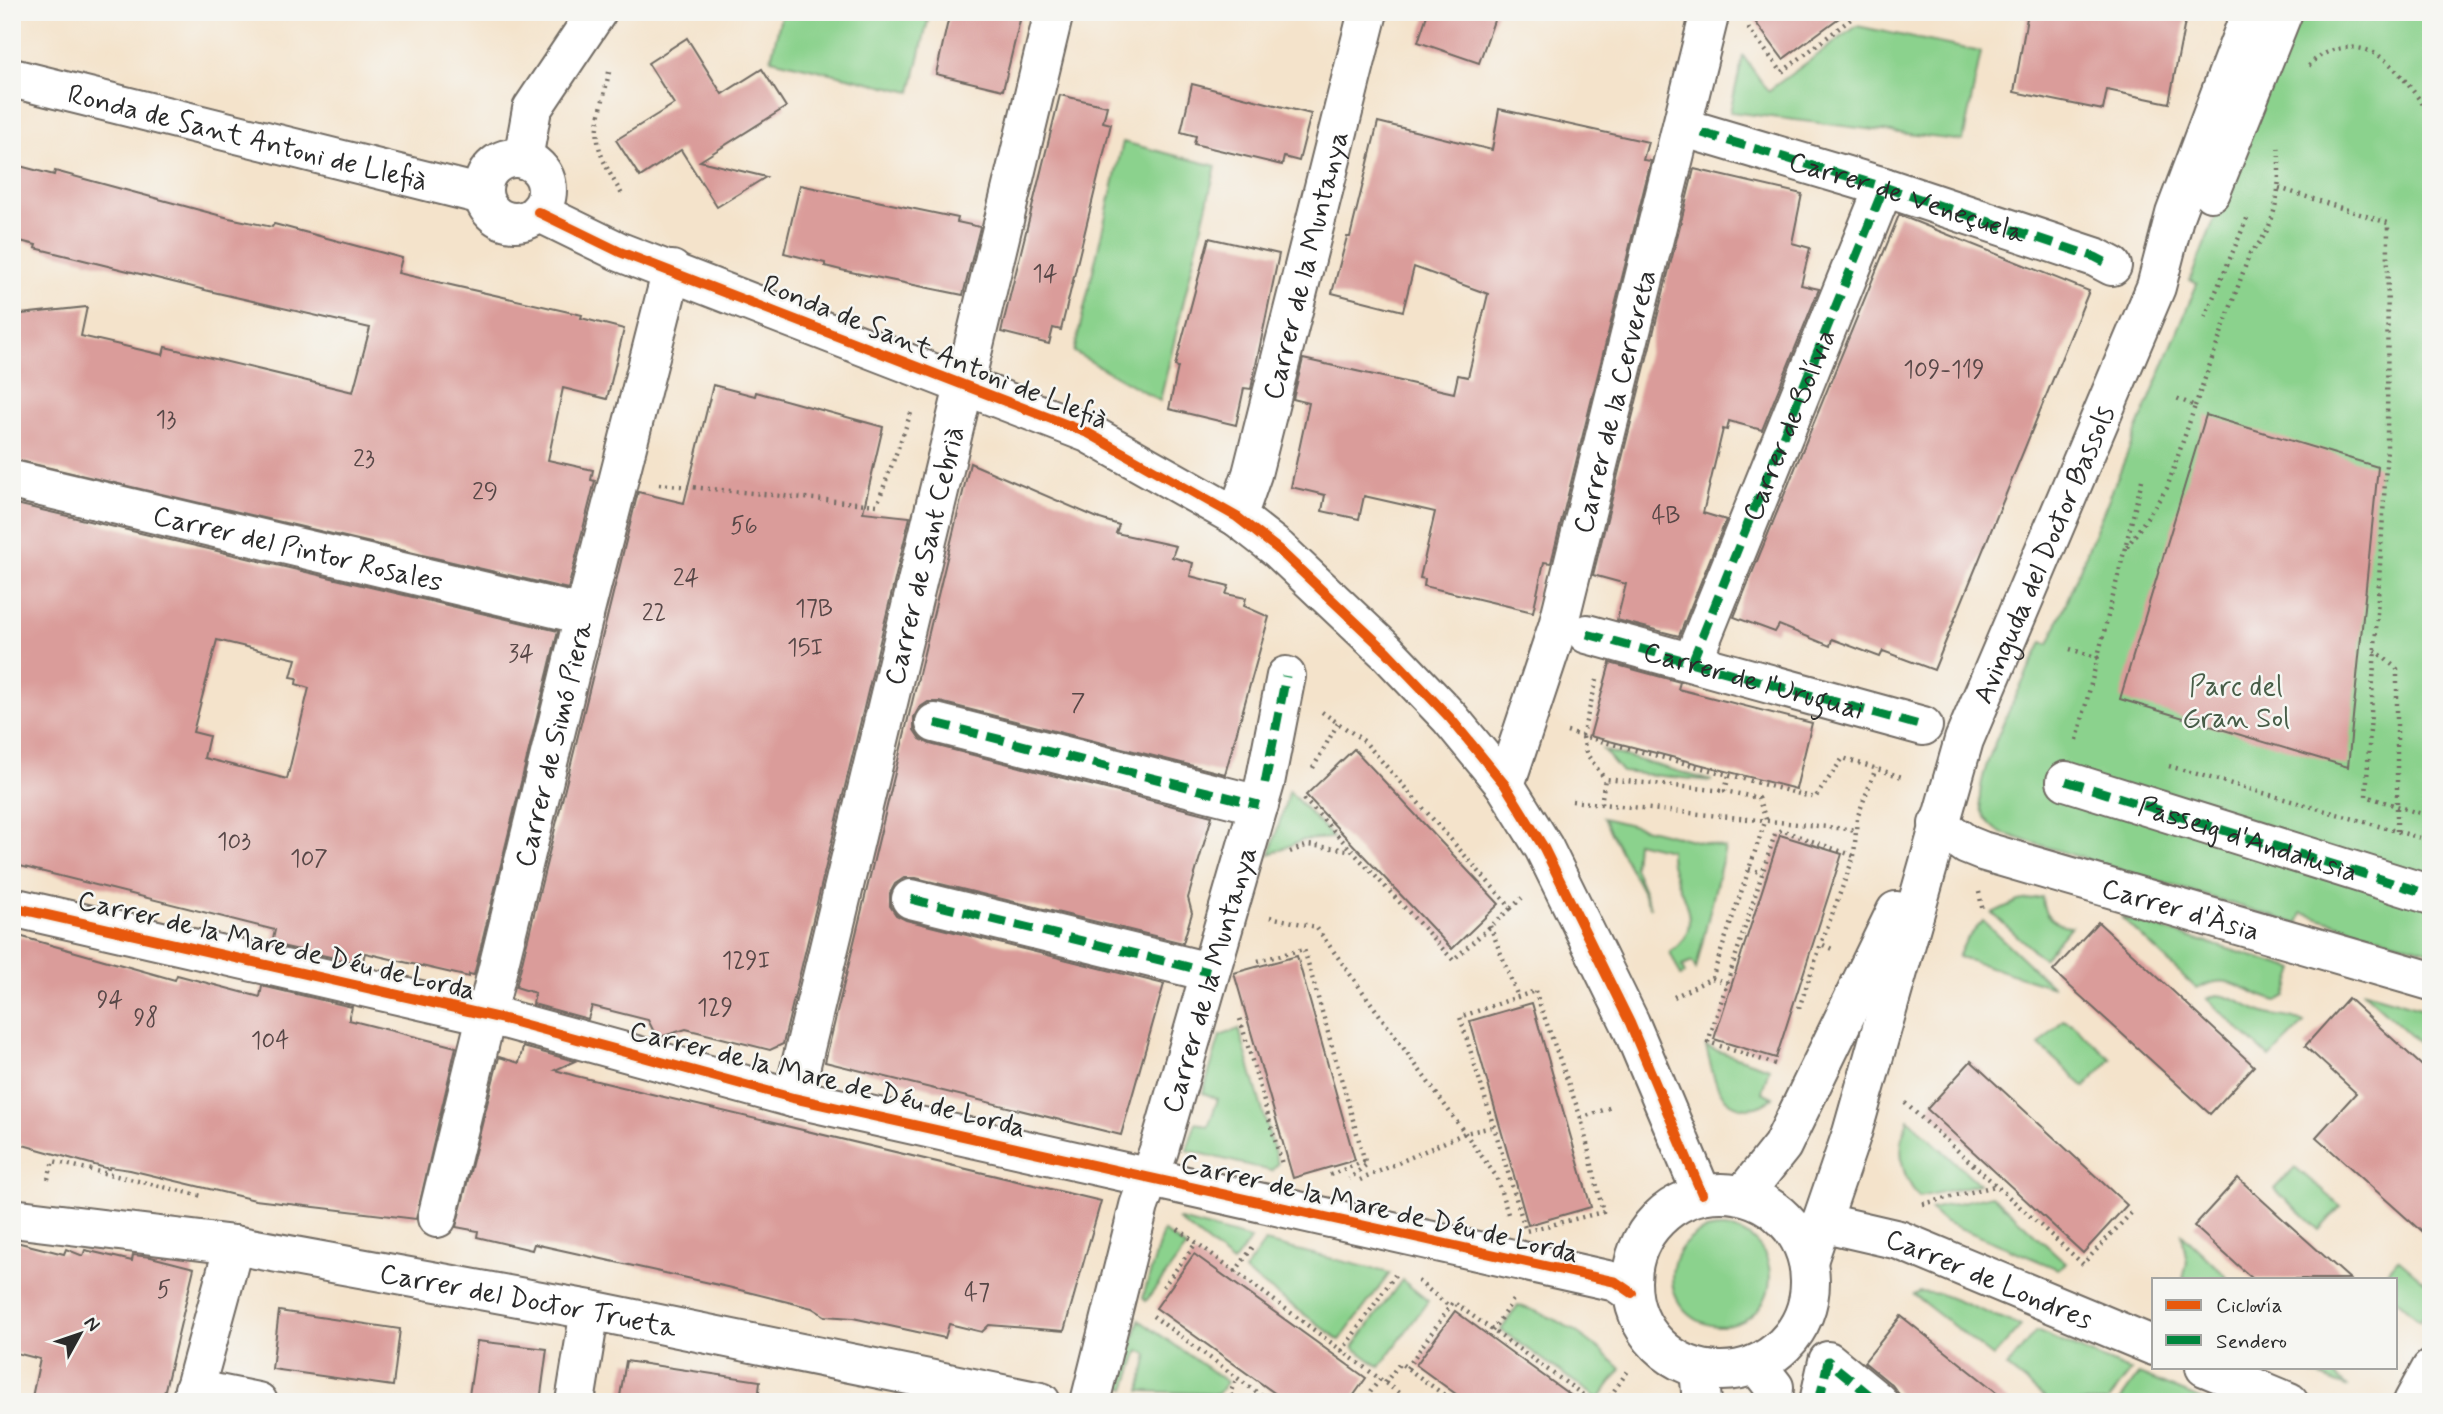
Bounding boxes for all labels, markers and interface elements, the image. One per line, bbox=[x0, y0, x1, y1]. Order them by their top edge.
street label: Ronda de Sant Antoni de Llefià bbox=[64, 77, 431, 201]
street label: Carrer de la Muntanya bbox=[1255, 127, 1358, 404]
street label: Carrer de Veneçuela bbox=[1784, 144, 2030, 254]
house number: 14 bbox=[1032, 259, 1058, 290]
street label: Carrer de la Cervereta bbox=[1566, 266, 1666, 538]
street label: Ronda de Sant Antoni de Llefià bbox=[757, 267, 1113, 440]
street label: Carrer de Bolívia bbox=[1735, 324, 1846, 527]
house number: 109-119 bbox=[1903, 355, 1985, 386]
street label: Avinguda del Doctor Bassols bbox=[1966, 400, 2125, 710]
house number: 13 bbox=[156, 405, 176, 436]
street label: Carrer de Sant Cebrià bbox=[877, 423, 975, 689]
house number: 23 bbox=[353, 444, 375, 475]
house number: 29 bbox=[472, 477, 498, 508]
street label: Carrer del Pintor Rosales bbox=[149, 498, 446, 602]
house number: 4B bbox=[1651, 501, 1681, 532]
house number: 56 bbox=[730, 511, 758, 542]
house number: 24 bbox=[673, 563, 699, 594]
house number: 17B bbox=[795, 594, 833, 625]
house number: 22 bbox=[642, 598, 666, 629]
street label: Carrer de Simó Piera bbox=[507, 617, 603, 871]
house number: 15I bbox=[787, 633, 823, 664]
street label: Carrer de l'Uruguai bbox=[1639, 634, 1867, 730]
house number: 34 bbox=[508, 639, 534, 670]
park label: Parc del Gran Sol bbox=[2182, 669, 2290, 738]
house number: 7 bbox=[1071, 688, 1085, 719]
street label: Passeig d'Andalusia bbox=[2133, 789, 2362, 892]
house number: 103 bbox=[217, 827, 251, 858]
street label: Carrer de la Muntanya bbox=[1155, 842, 1267, 1118]
house number: 107 bbox=[290, 844, 328, 875]
street label: Carrer d'Àsia bbox=[2097, 871, 2263, 951]
street label: Carrer de la Mare de Déu de Lorda bbox=[74, 883, 479, 1010]
house number: 129I bbox=[722, 946, 770, 977]
house number: 94 bbox=[97, 985, 123, 1016]
house number: 129 bbox=[697, 993, 733, 1024]
house number: 98 bbox=[134, 1003, 158, 1034]
street label: Carrer de la Mare de Déu de Lorda bbox=[625, 1013, 1029, 1148]
house number: 104 bbox=[251, 1026, 289, 1057]
street label: Carrer de la Mare de Déu de Lorda bbox=[1177, 1146, 1582, 1273]
street label: Carrer de Londres bbox=[1882, 1222, 2098, 1339]
street label: Carrer del Doctor Trueta bbox=[376, 1256, 680, 1348]
house number: 5 bbox=[157, 1275, 171, 1306]
house number: 47 bbox=[964, 1278, 990, 1309]
legend bbox=[2152, 1278, 2398, 1368]
text: Ciclovía bbox=[2216, 1292, 2283, 1320]
north arrow bbox=[46, 1298, 116, 1368]
text: N bbox=[78, 1311, 106, 1337]
text: Sendero bbox=[2216, 1328, 2287, 1356]

